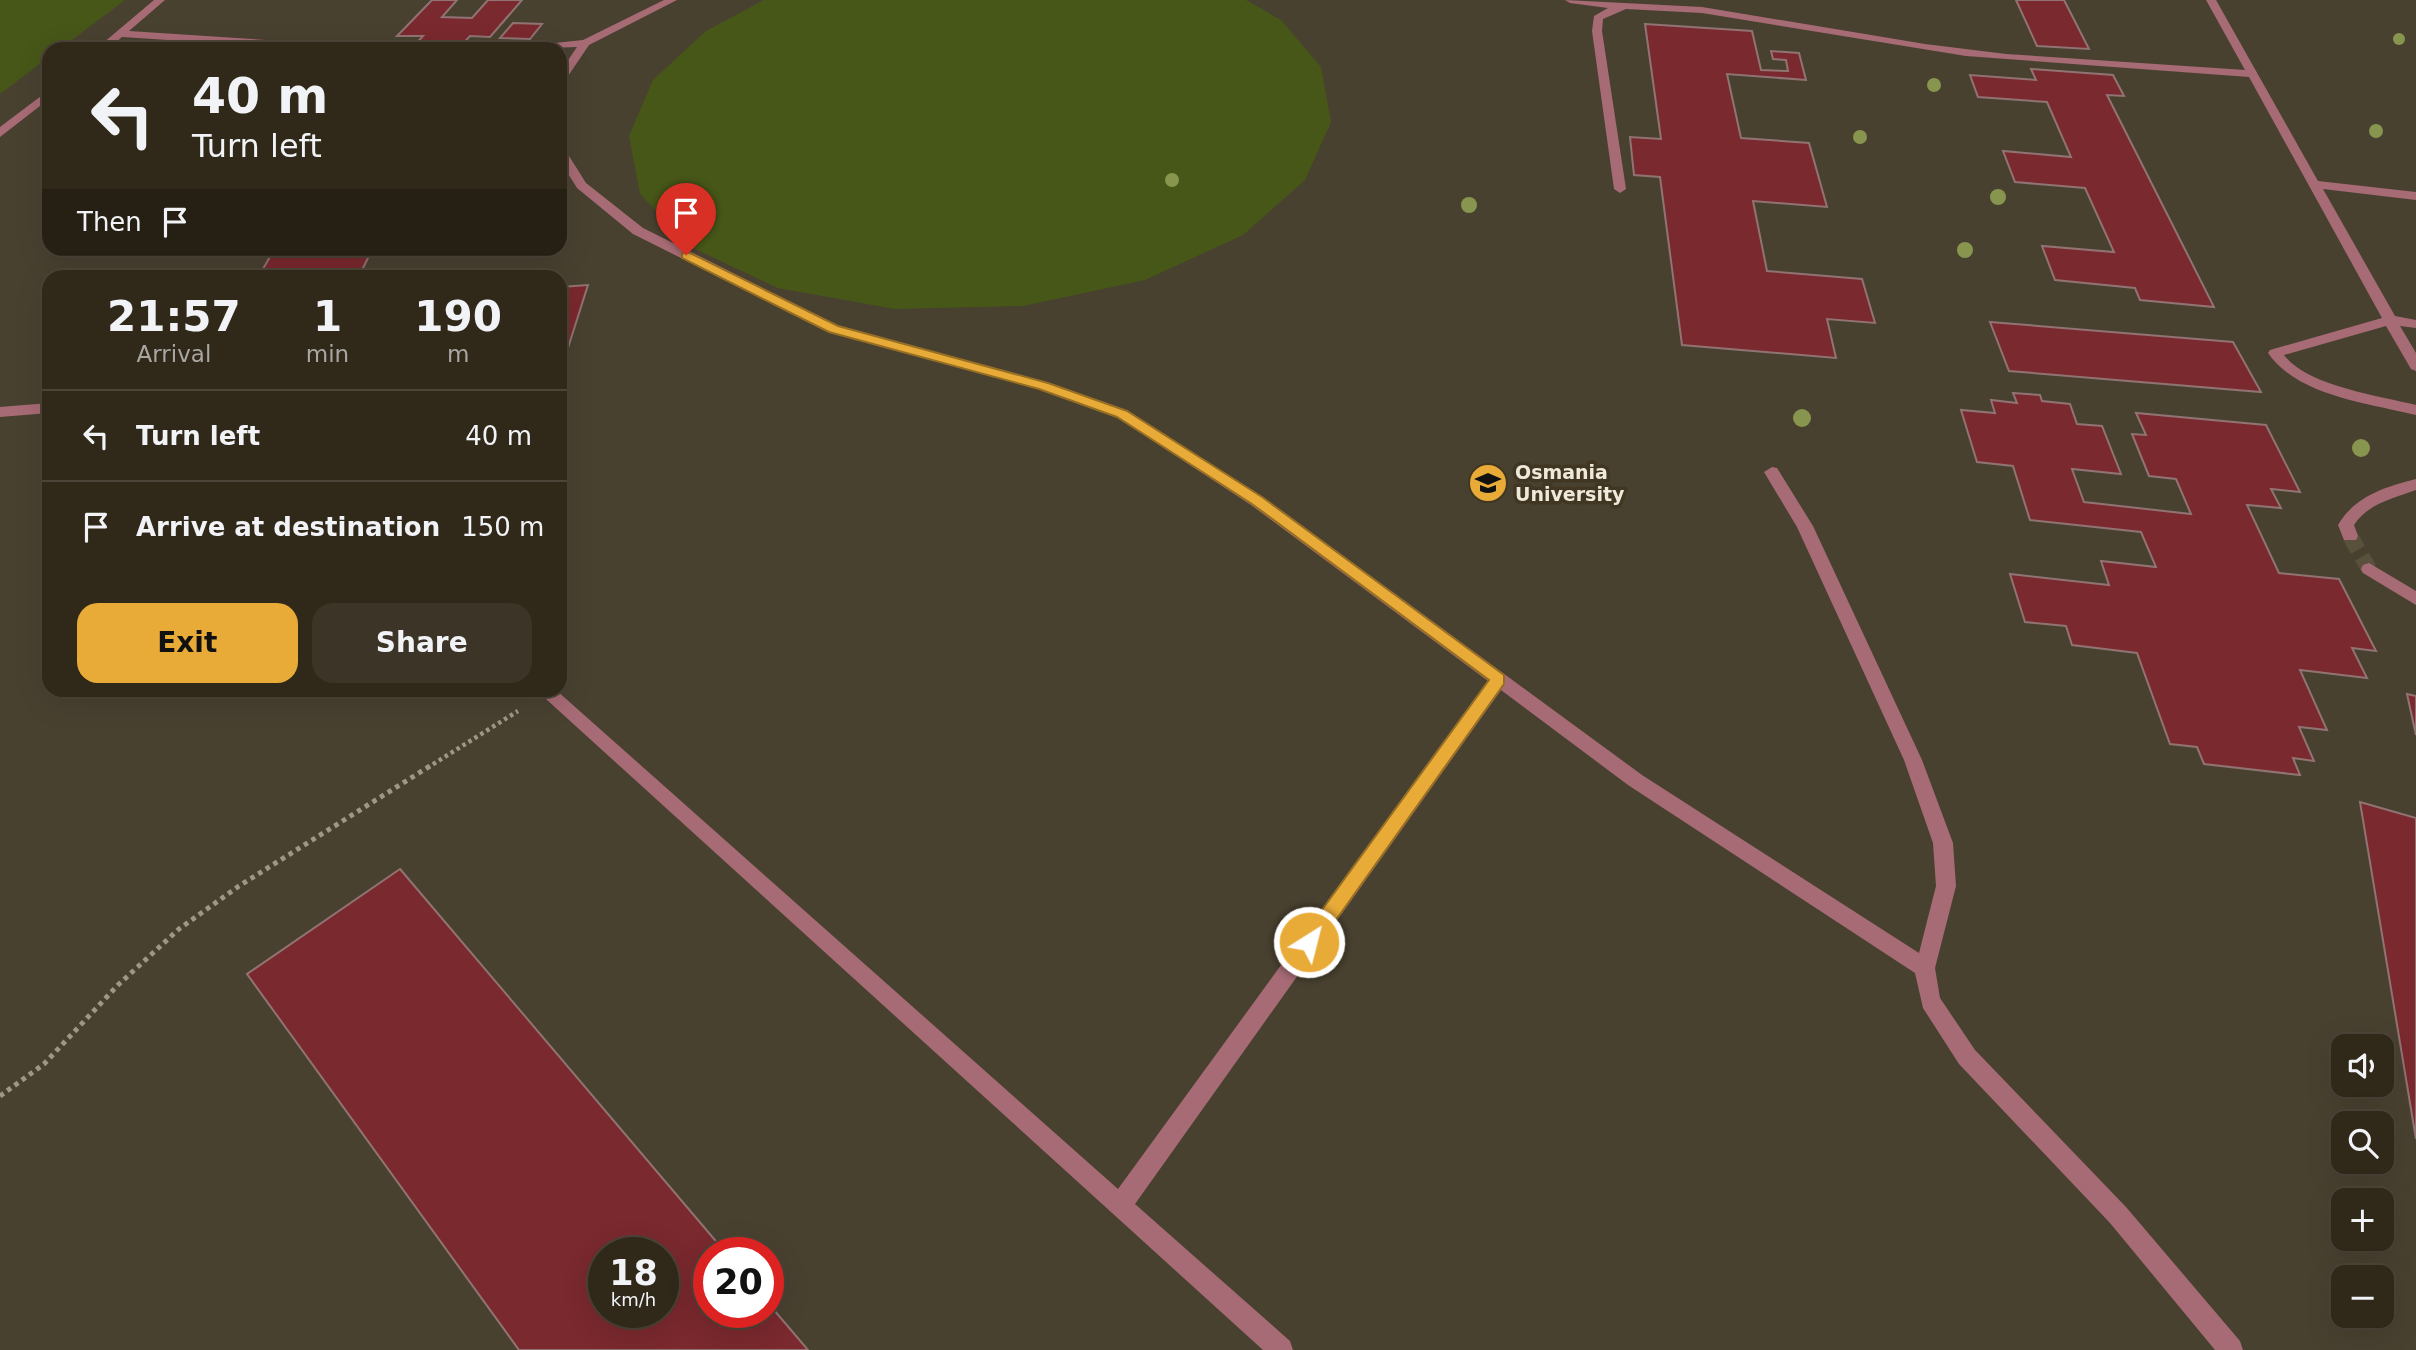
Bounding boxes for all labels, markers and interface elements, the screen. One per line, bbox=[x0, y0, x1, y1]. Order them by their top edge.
text: 40 m bbox=[192, 68, 328, 125]
icon: left bbox=[77, 70, 168, 161]
text: Turn left bbox=[192, 127, 322, 165]
pin bbox=[656, 183, 716, 255]
icon: arrive bbox=[667, 194, 705, 232]
icon: arrive bbox=[156, 203, 194, 241]
text: Then bbox=[77, 207, 142, 237]
text: 21:57 bbox=[107, 292, 241, 341]
text: 1 bbox=[313, 292, 342, 341]
text: 190 bbox=[414, 292, 502, 341]
text: Arrival bbox=[137, 341, 211, 367]
text: min bbox=[306, 341, 349, 367]
text: m bbox=[447, 341, 469, 367]
icon: left bbox=[77, 417, 115, 455]
text: Turn left bbox=[136, 421, 260, 451]
text: 40 m bbox=[465, 421, 532, 451]
place label: Osmania University bbox=[1515, 461, 1625, 505]
school or university icon: Osmania University bbox=[1467, 462, 1509, 504]
icon: arrive bbox=[77, 508, 115, 546]
text: Arrive at destination bbox=[136, 512, 440, 542]
text: 150 m bbox=[461, 512, 544, 542]
button: Exit bbox=[77, 603, 298, 683]
button: Share bbox=[312, 603, 532, 683]
position arrow bbox=[1272, 905, 1346, 979]
map controls bbox=[2331, 1034, 2394, 1328]
button: sound bbox=[2331, 1034, 2394, 1097]
button: search bbox=[2331, 1111, 2394, 1174]
button: + bbox=[2331, 1188, 2394, 1251]
speed limit sign: 20 bbox=[693, 1237, 784, 1328]
text: 18 bbox=[609, 1253, 658, 1293]
button: − bbox=[2331, 1265, 2394, 1328]
text: km/h bbox=[611, 1289, 656, 1310]

